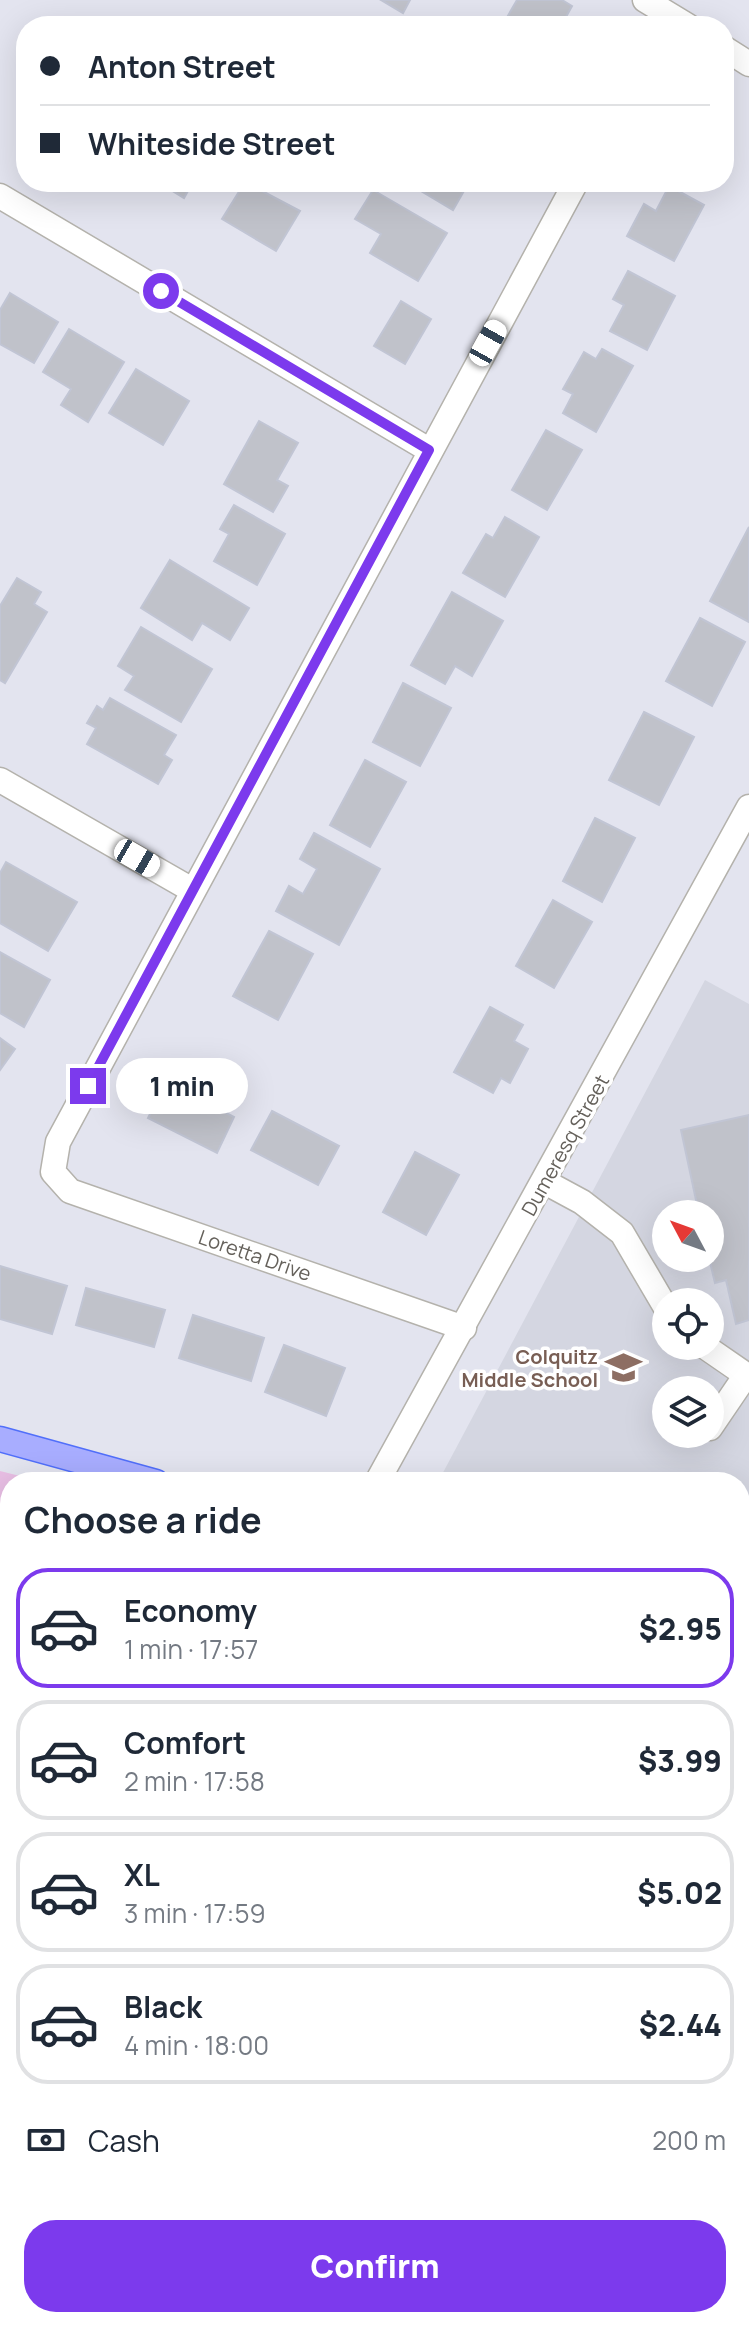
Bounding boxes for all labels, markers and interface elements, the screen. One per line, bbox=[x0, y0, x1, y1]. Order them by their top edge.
text: Anton Street bbox=[88, 46, 276, 87]
text: Whiteside Street bbox=[88, 123, 335, 164]
route start bbox=[143, 273, 179, 309]
car bbox=[466, 316, 510, 370]
car bbox=[110, 836, 164, 880]
callout: 1 min bbox=[116, 1058, 248, 1114]
route end bbox=[70, 1068, 106, 1104]
text: 1 min bbox=[149, 1068, 215, 1104]
street label: Dumeresq Street bbox=[515, 1069, 615, 1221]
north arrow bbox=[652, 1200, 724, 1272]
map controls bbox=[652, 1200, 724, 1448]
street label: Loretta Drive bbox=[195, 1223, 315, 1287]
button: locate bbox=[652, 1288, 724, 1360]
place label: Colquitz Middle School bbox=[461, 1343, 598, 1393]
school or university icon: Colquitz Middle School bbox=[605, 1349, 643, 1387]
button: layers bbox=[652, 1376, 724, 1448]
text: Choose a ride bbox=[24, 1495, 262, 1544]
text: Economy bbox=[124, 1590, 257, 1631]
icon: car bbox=[28, 1592, 100, 1664]
text: $2.95 bbox=[639, 1608, 722, 1649]
text: 1 min · 17:57 bbox=[124, 1631, 258, 1667]
text: Comfort bbox=[124, 1722, 246, 1763]
icon: car bbox=[28, 1724, 100, 1796]
text: $3.99 bbox=[638, 1740, 722, 1781]
text: 2 min · 17:58 bbox=[124, 1763, 265, 1799]
text: XL bbox=[124, 1854, 160, 1895]
icon: car bbox=[28, 1856, 100, 1928]
text: $5.02 bbox=[637, 1872, 722, 1913]
text: 3 min · 17:59 bbox=[124, 1895, 266, 1931]
text: Black bbox=[124, 1986, 202, 2027]
icon: car bbox=[28, 1988, 100, 2060]
text: $2.44 bbox=[639, 2004, 722, 2045]
text: 4 min · 18:00 bbox=[124, 2027, 269, 2063]
icon: cash bbox=[24, 2118, 68, 2162]
text: Cash bbox=[88, 2120, 160, 2161]
text: 200 m bbox=[652, 2122, 726, 2158]
button: Confirm bbox=[24, 2220, 726, 2312]

